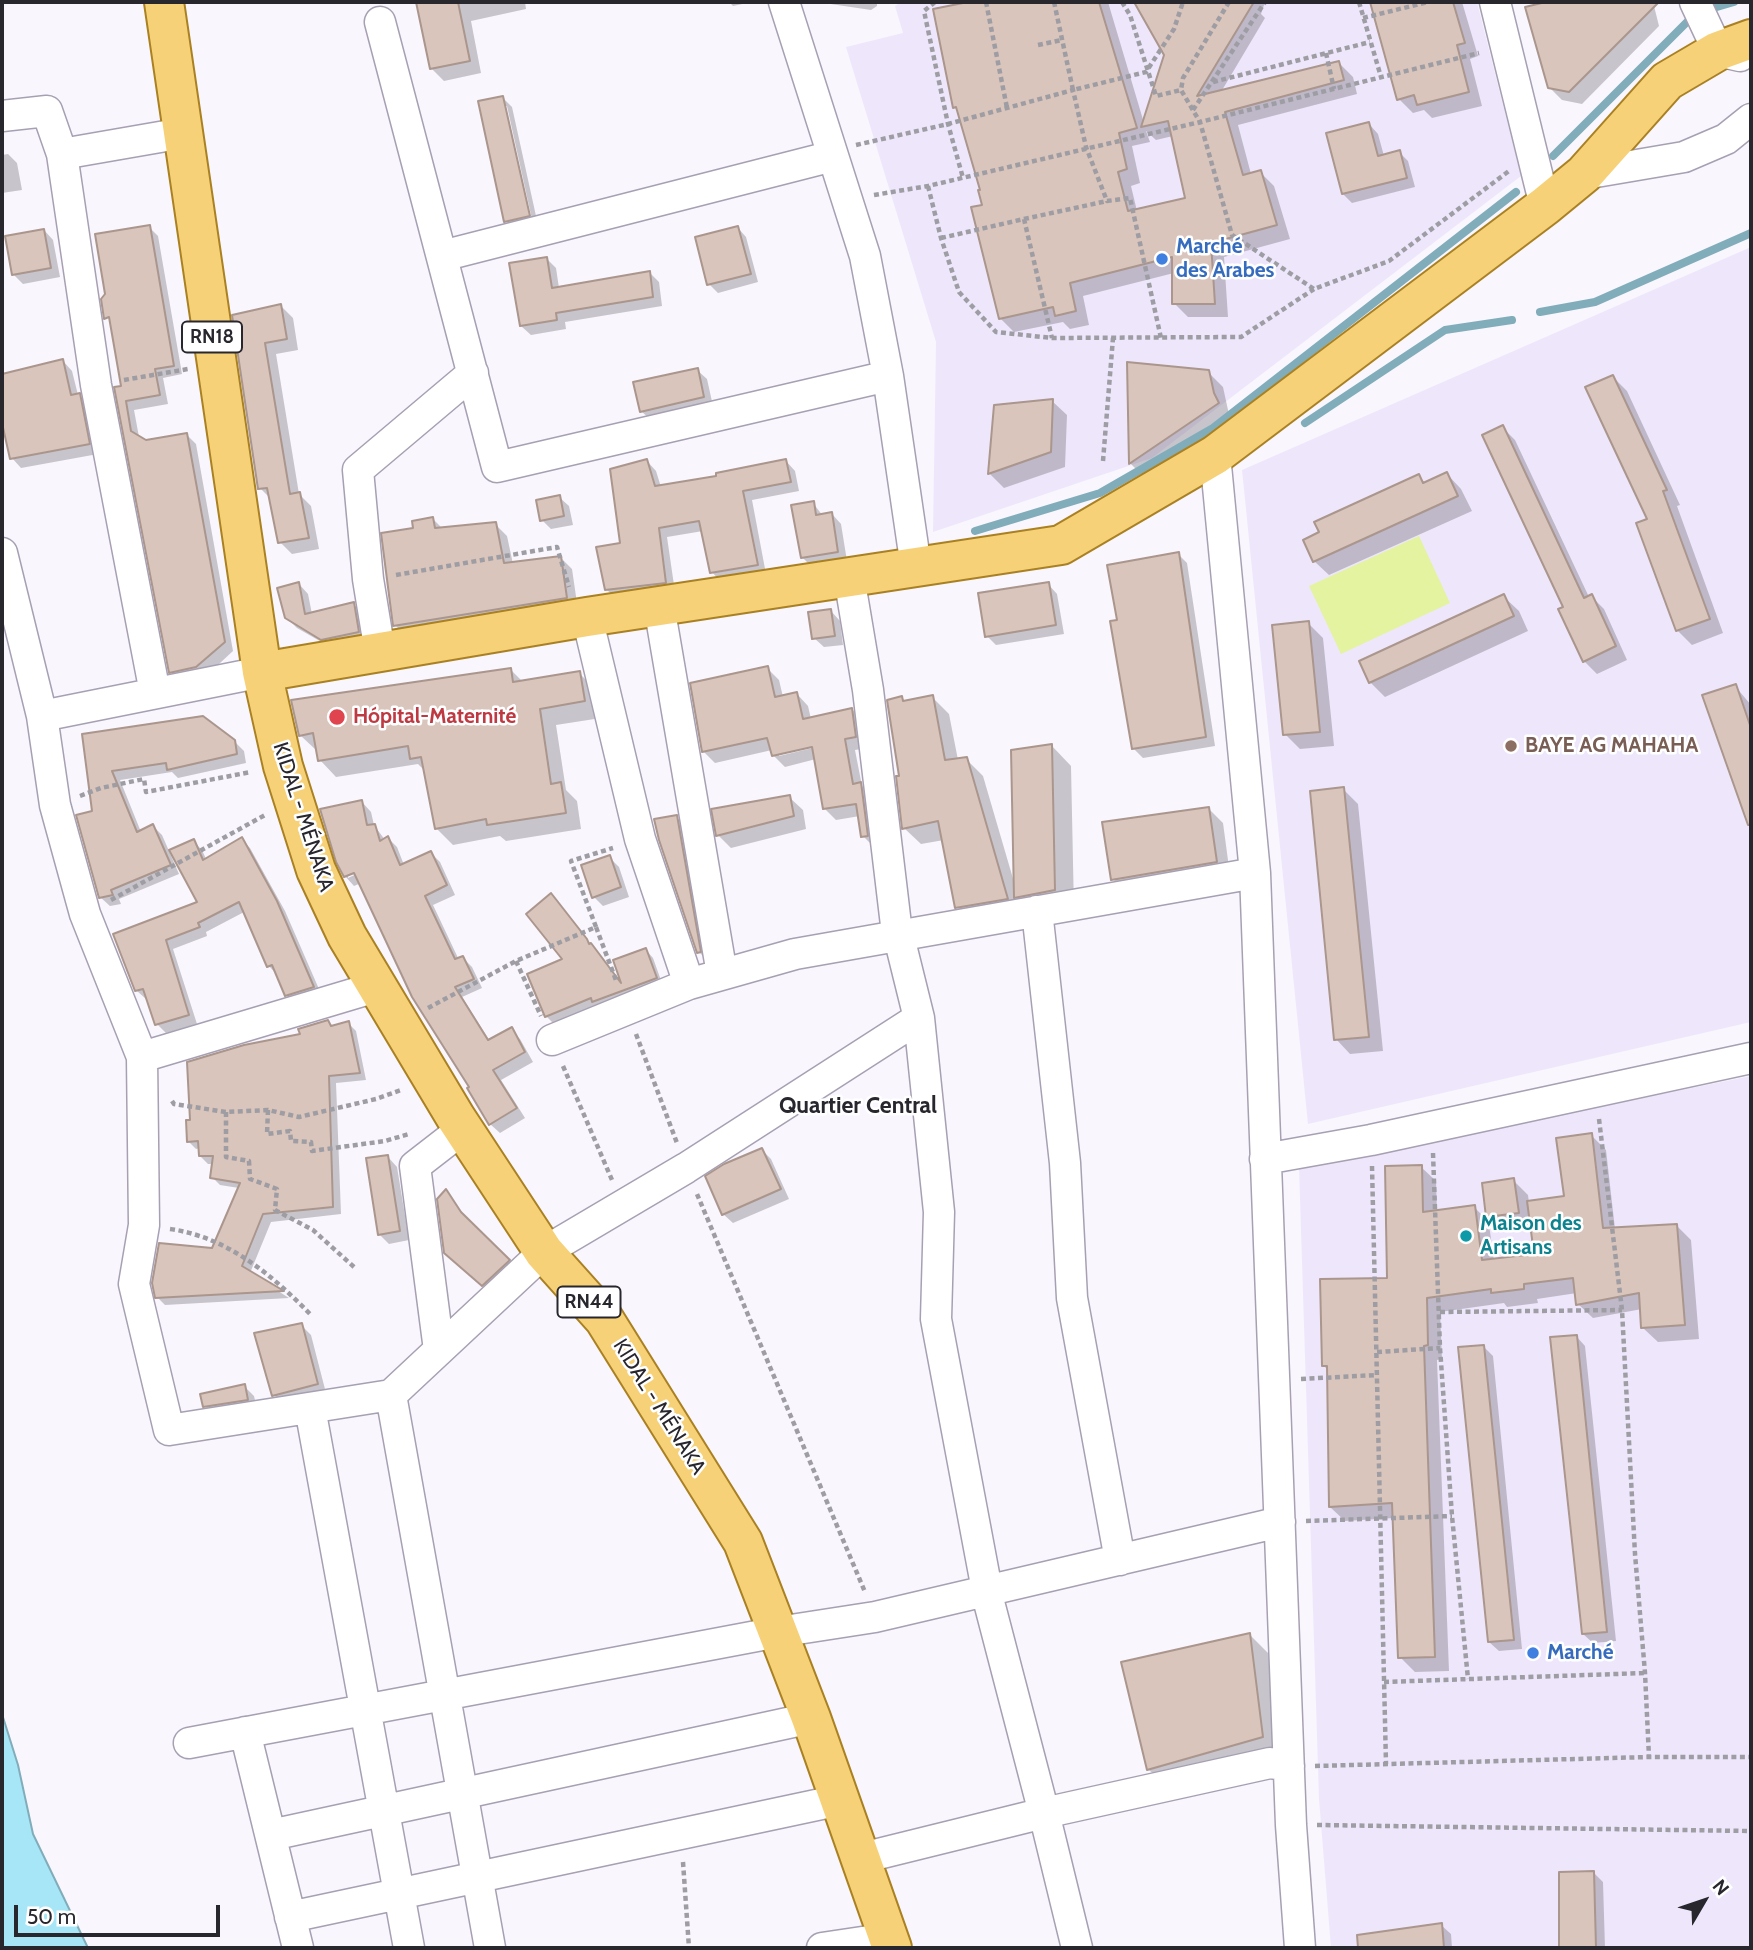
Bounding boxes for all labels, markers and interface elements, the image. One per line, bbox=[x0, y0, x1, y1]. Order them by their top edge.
place label: Marché des Arabes bbox=[1176, 234, 1274, 284]
marker: Marché des Arabes bbox=[1154, 251, 1170, 267]
road number: RN18 bbox=[182, 322, 242, 352]
place label: Hópital-Maternité bbox=[353, 704, 516, 730]
marker: Hópital-Maternité bbox=[327, 707, 347, 727]
place label: BAYE AG MAHAHA bbox=[1525, 733, 1698, 759]
marker: BAYE AG MAHAHA bbox=[1503, 738, 1519, 754]
street label: KIDAL - MÉNAKA bbox=[267, 739, 339, 895]
district label: Quartier Central bbox=[779, 1092, 937, 1120]
place label: Maison des Artisans bbox=[1480, 1211, 1582, 1261]
marker: Maison des Artisans bbox=[1458, 1228, 1474, 1244]
road number: RN44 bbox=[558, 1286, 620, 1318]
street label: KIDAL - MÉNAKA bbox=[607, 1335, 711, 1479]
place label: Marché bbox=[1547, 1640, 1614, 1666]
marker: Marché bbox=[1525, 1645, 1541, 1661]
north arrow bbox=[1669, 1866, 1739, 1936]
text: N bbox=[1708, 1875, 1734, 1900]
scale bar bbox=[18, 1890, 224, 1934]
text: 50 m bbox=[27, 1904, 76, 1929]

